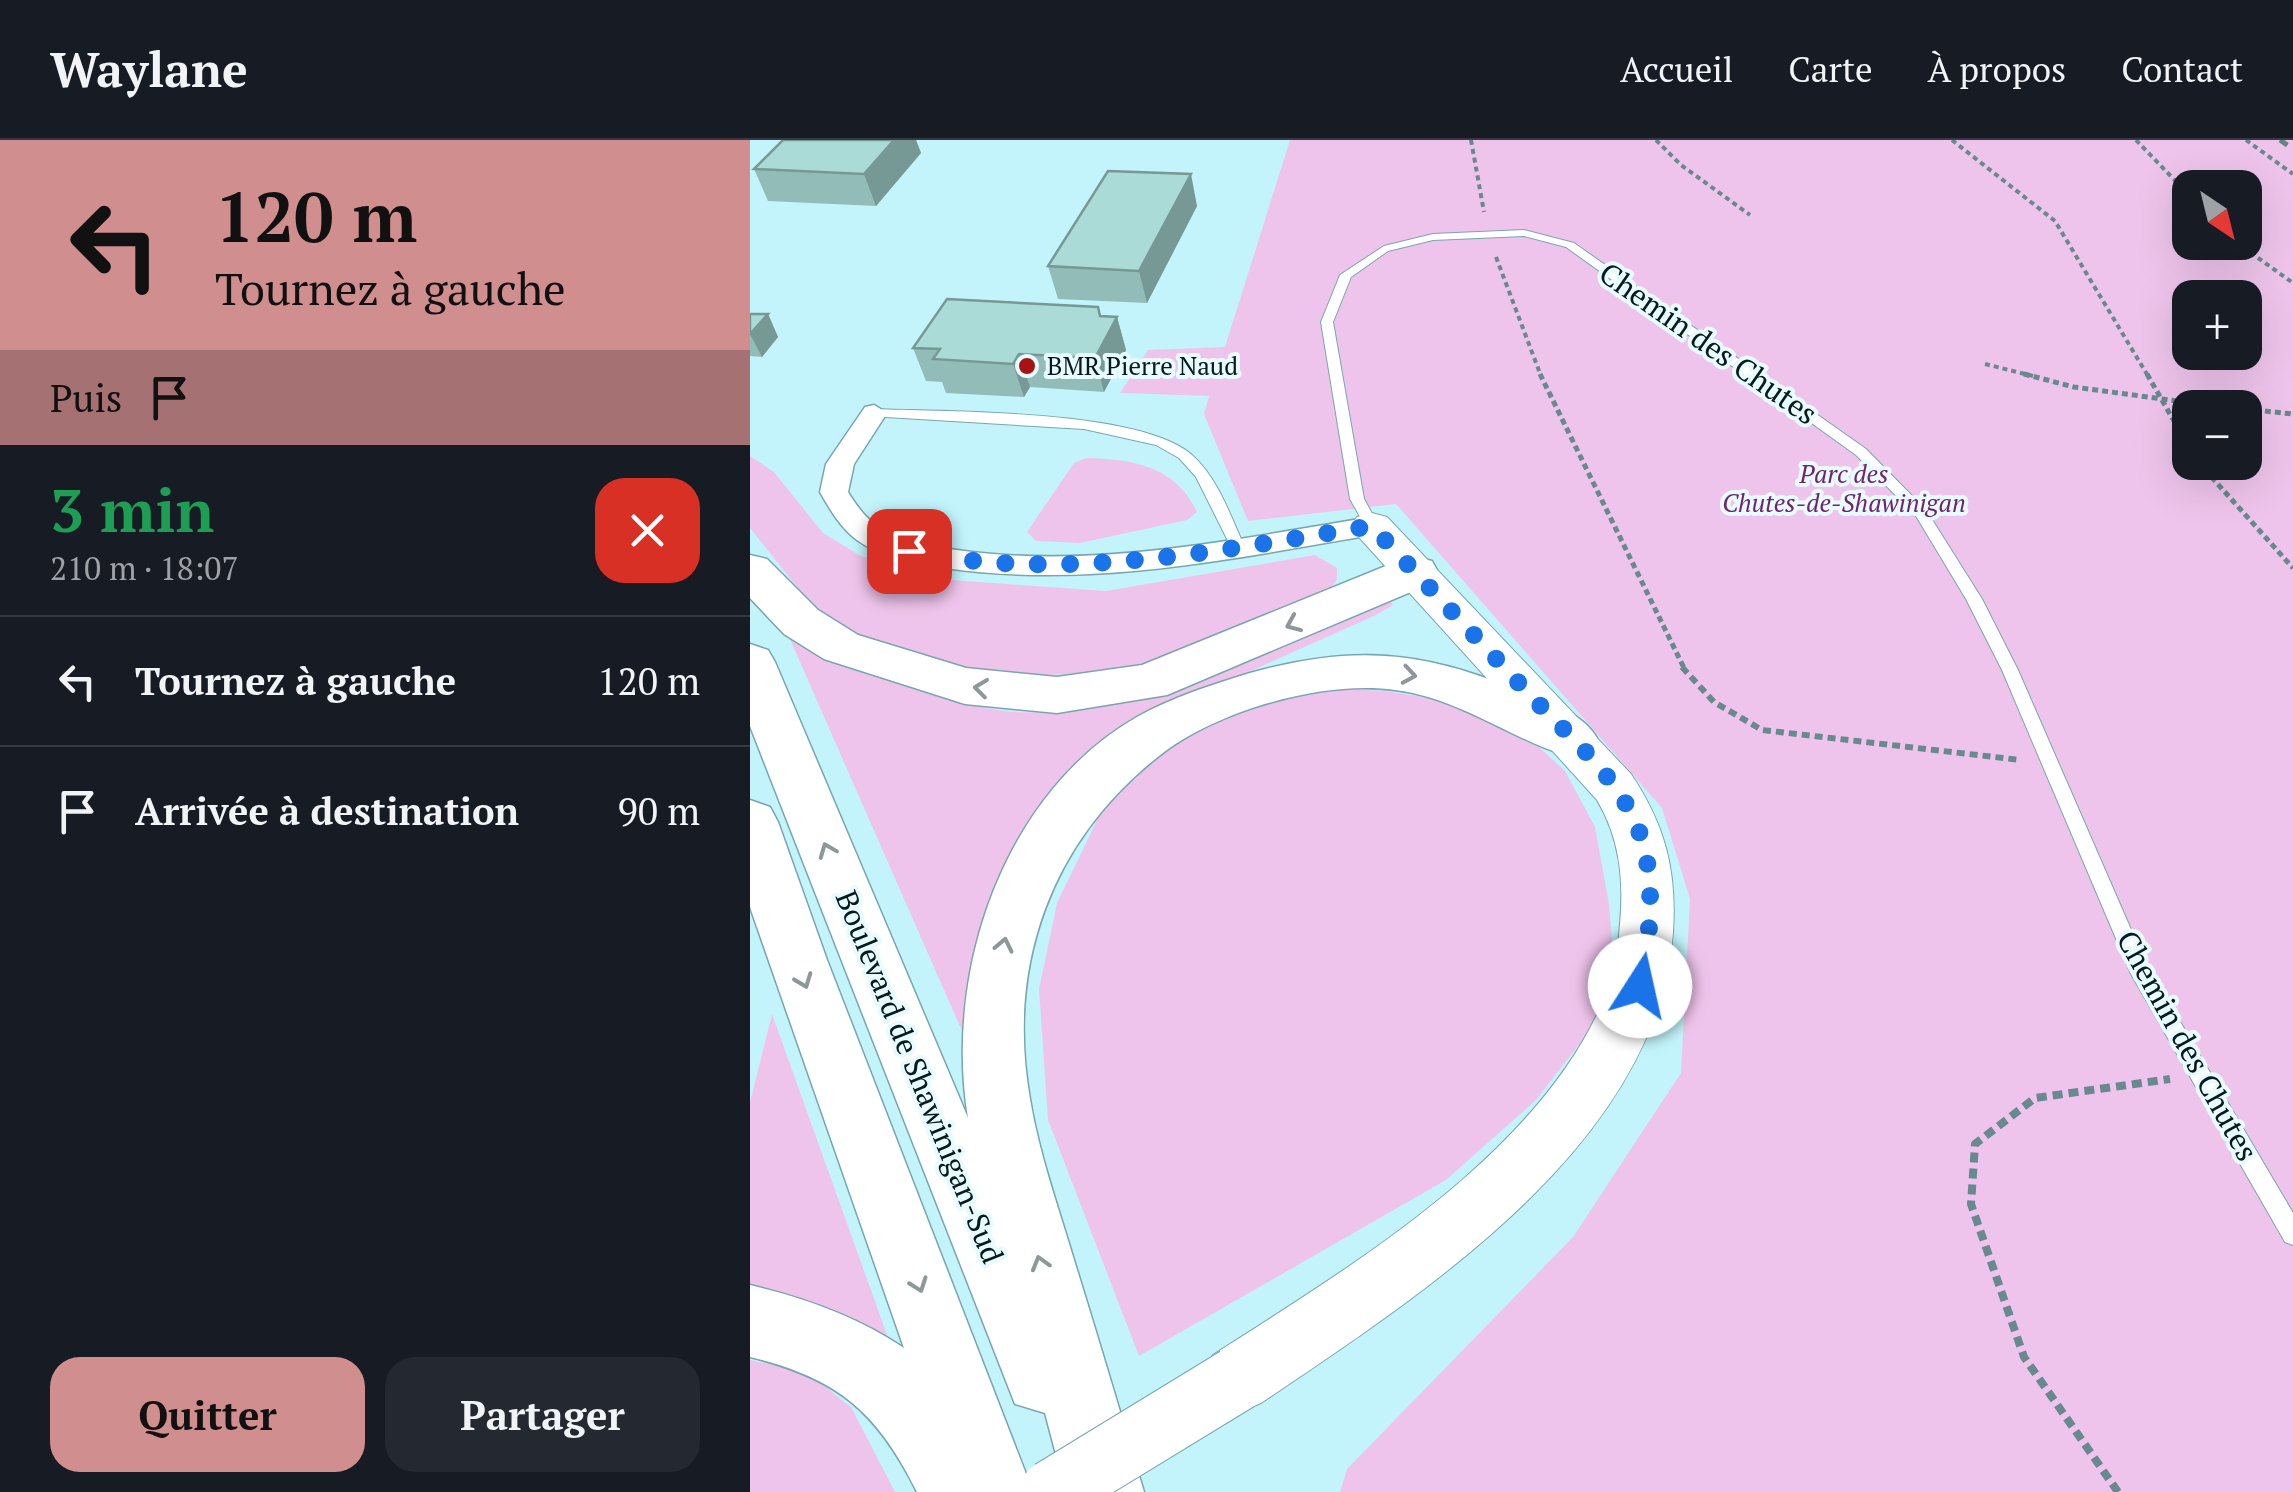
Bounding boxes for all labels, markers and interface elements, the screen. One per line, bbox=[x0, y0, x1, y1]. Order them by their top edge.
text: Waylane bbox=[50, 37, 248, 101]
text: Accueil bbox=[1620, 46, 1733, 92]
text: Carte bbox=[1788, 46, 1873, 92]
text: À propos bbox=[1928, 46, 2066, 92]
text: Contact bbox=[2121, 46, 2243, 92]
text: 120 m bbox=[215, 169, 417, 262]
north arrow bbox=[2172, 170, 2262, 260]
map controls bbox=[2172, 170, 2262, 480]
icon: left bbox=[50, 180, 180, 310]
street label: Chemin des Chutes bbox=[1592, 253, 1825, 433]
text: Tournez à gauche bbox=[215, 258, 566, 318]
button: + bbox=[2172, 280, 2262, 370]
place label: BMR Pierre Naud bbox=[1047, 349, 1238, 382]
marker: BMR Pierre Naud bbox=[1016, 355, 1038, 377]
icon: arrive bbox=[142, 370, 197, 425]
text: Puis bbox=[50, 373, 122, 423]
button: − bbox=[2172, 390, 2262, 480]
park label: Parc des Chutes-de-Shawinigan bbox=[1722, 457, 1966, 519]
text: 3 min bbox=[50, 470, 214, 549]
button: close bbox=[595, 478, 700, 583]
pin bbox=[867, 509, 952, 594]
icon: arrive bbox=[882, 524, 937, 579]
text: 210 m · 18:07 bbox=[50, 547, 238, 589]
one-way arrow bbox=[1285, 612, 1303, 632]
icon: left bbox=[50, 654, 105, 709]
text: Tournez à gauche bbox=[135, 656, 456, 706]
text: 120 m bbox=[597, 656, 700, 706]
one-way arrow bbox=[1401, 663, 1418, 684]
one-way arrow bbox=[973, 678, 989, 699]
icon: arrive bbox=[50, 784, 105, 839]
text: Arrivée à destination bbox=[135, 786, 519, 836]
text: 90 m bbox=[617, 786, 700, 836]
one-way arrow bbox=[819, 843, 839, 860]
street label: Boulevard de Shawinigan-Sud bbox=[827, 884, 1013, 1269]
street label: Chemin des Chutes bbox=[2108, 923, 2268, 1168]
position arrow bbox=[1588, 934, 1692, 1038]
one-way arrow bbox=[992, 937, 1013, 954]
one-way arrow bbox=[793, 971, 813, 988]
one-way arrow bbox=[1031, 1255, 1052, 1273]
one-way arrow bbox=[907, 1275, 928, 1292]
button: Quitter bbox=[50, 1357, 365, 1472]
button: Partager bbox=[385, 1357, 700, 1472]

